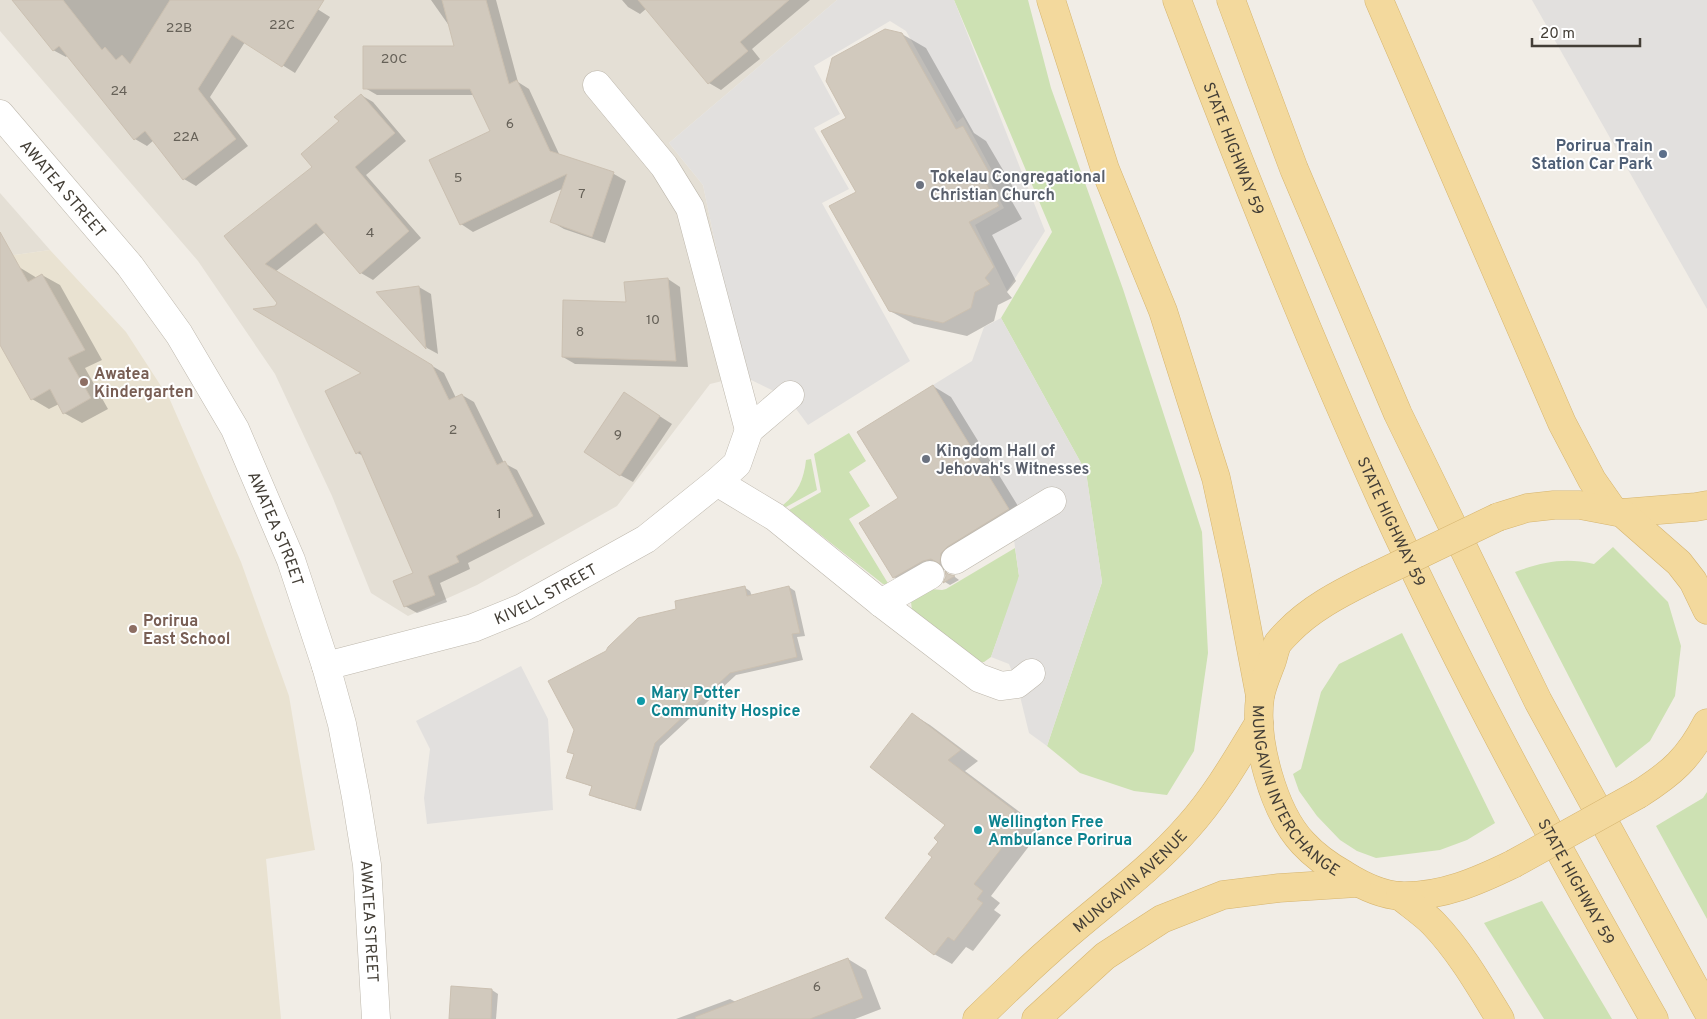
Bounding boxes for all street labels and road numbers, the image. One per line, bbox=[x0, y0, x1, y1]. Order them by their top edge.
street label: STATE HIGHWAY 59 bbox=[1197, 80, 1268, 218]
street label: AWATEA STREET bbox=[15, 137, 110, 243]
street label: STATE HIGHWAY 59 bbox=[1351, 454, 1429, 590]
street label: AWATEA STREET bbox=[242, 469, 307, 589]
street label: KIVELL STREET bbox=[492, 560, 601, 630]
street label: MUNGAVIN INTERCHANGE bbox=[1247, 705, 1343, 882]
street label: STATE HIGHWAY 59 bbox=[1532, 816, 1618, 949]
street label: MUNGAVIN AVENUE bbox=[1070, 827, 1192, 938]
street label: AWATEA STREET bbox=[355, 860, 382, 983]

